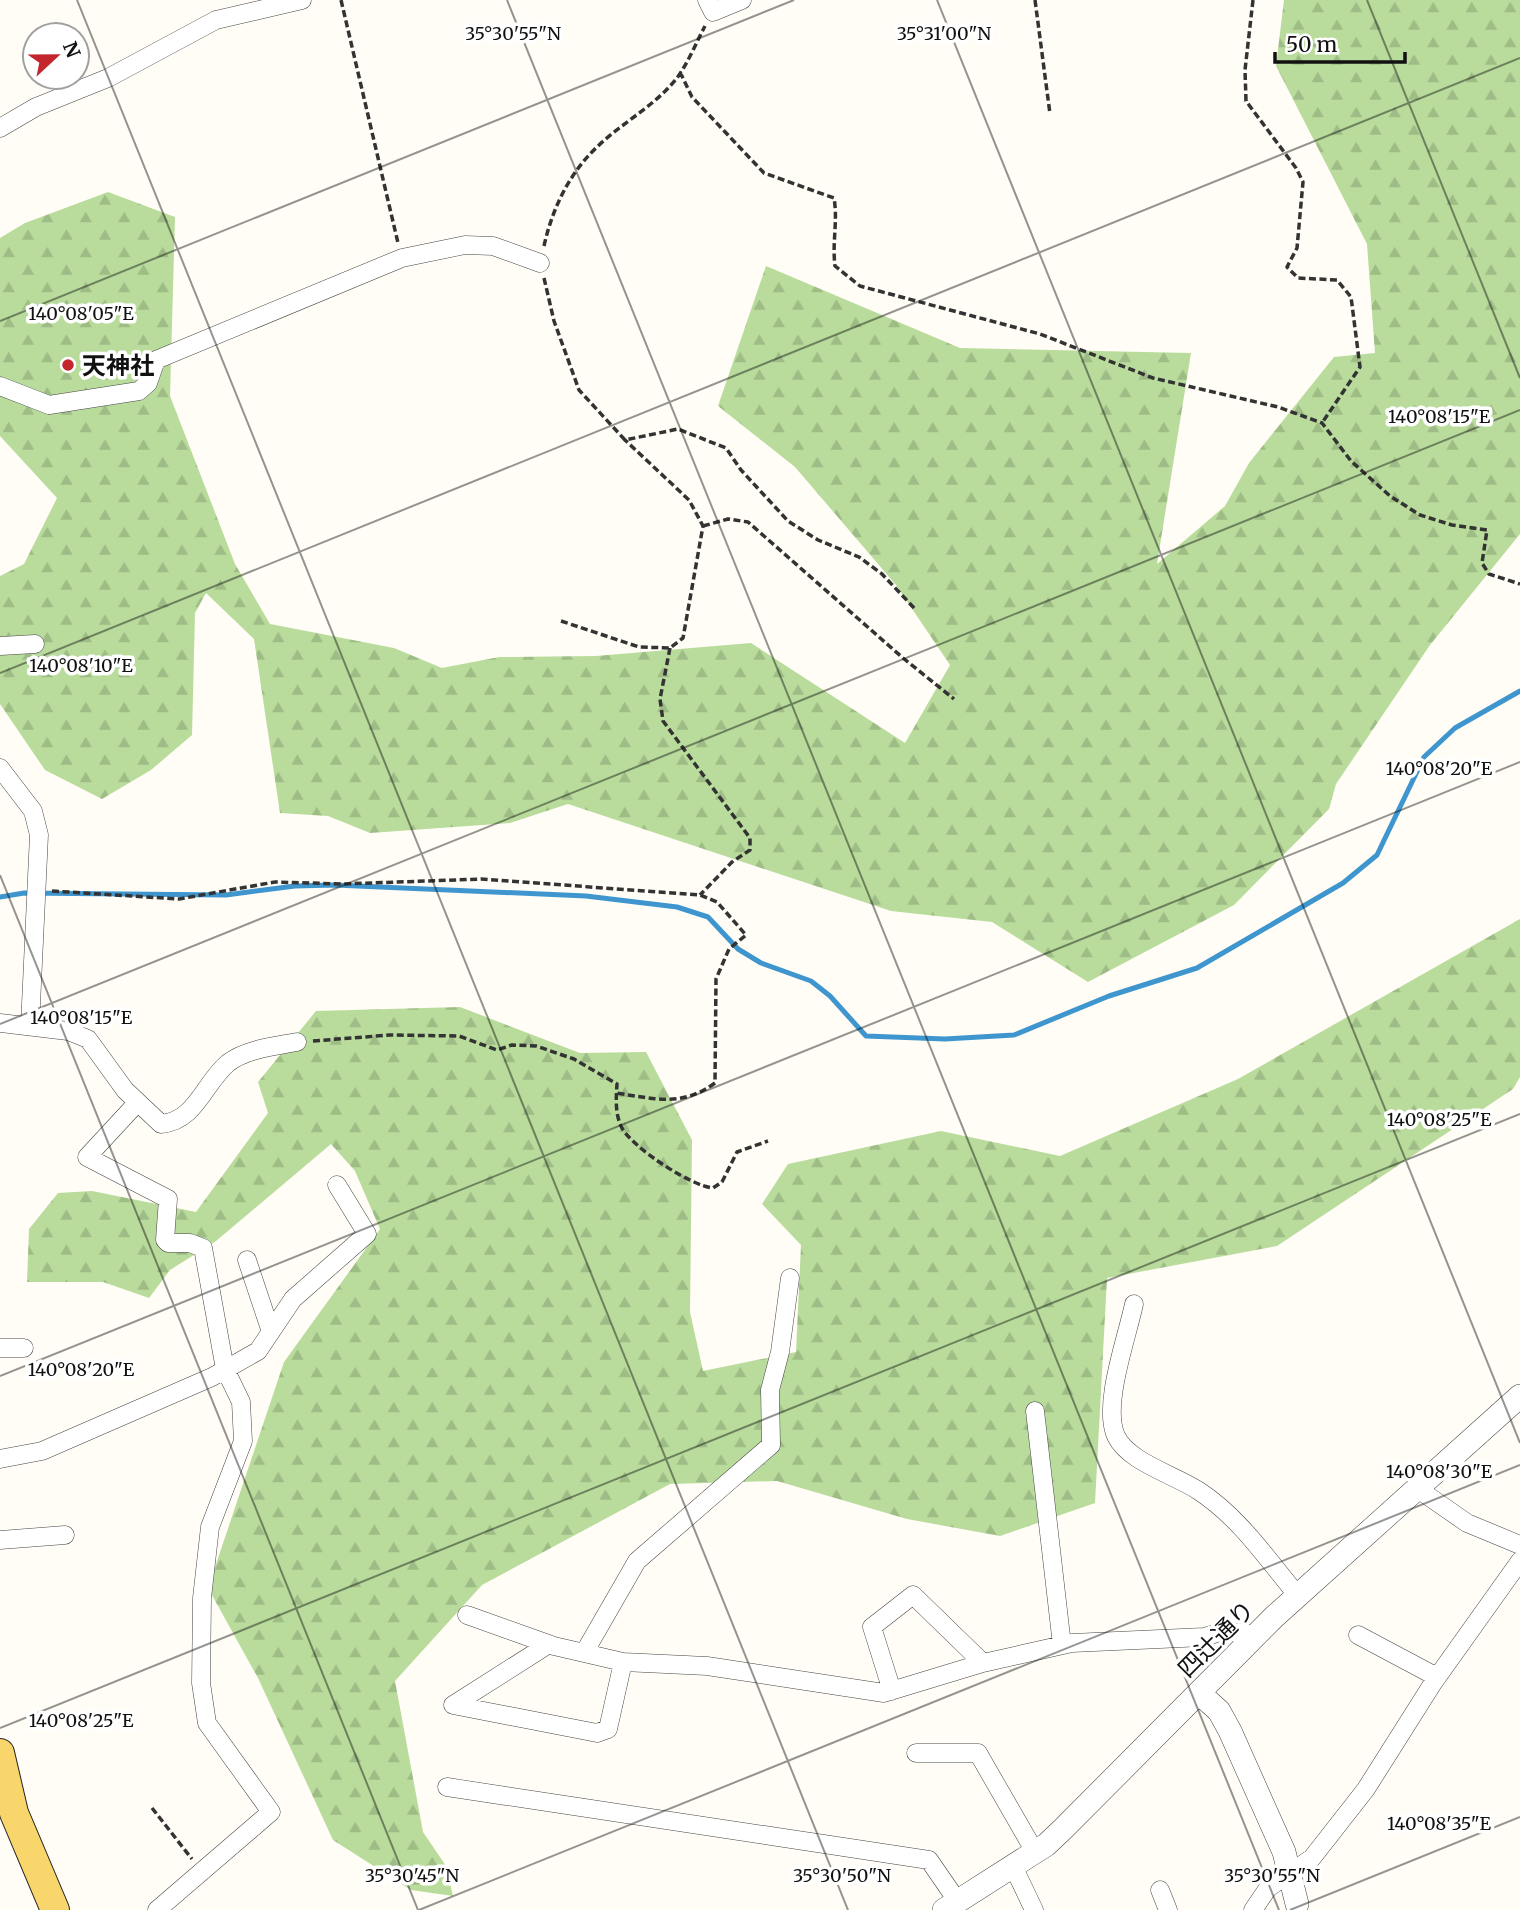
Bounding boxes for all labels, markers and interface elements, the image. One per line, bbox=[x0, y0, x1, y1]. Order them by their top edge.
north arrow bbox=[21, 21, 91, 91]
scale bar bbox=[1275, 21, 1404, 65]
text: 35°30'55"N bbox=[465, 22, 561, 45]
text: 35°31'00"N bbox=[897, 22, 991, 45]
text: 50 m bbox=[1286, 31, 1337, 58]
text: N bbox=[58, 38, 86, 61]
text: 140°08'05"E bbox=[28, 302, 134, 325]
place label: 天神社 bbox=[82, 350, 154, 381]
marker: 天神社 bbox=[60, 357, 76, 373]
text: 140°08'15"E bbox=[1388, 405, 1491, 428]
text: 140°08'10"E bbox=[29, 654, 133, 677]
text: 140°08'20"E bbox=[1386, 757, 1493, 780]
text: 140°08'15"E bbox=[30, 1006, 133, 1029]
text: 140°08'25"E bbox=[1387, 1108, 1492, 1131]
text: 140°08'20"E bbox=[28, 1358, 135, 1381]
text: 140°08'30"E bbox=[1386, 1460, 1493, 1483]
street label: 四辻通り bbox=[1171, 1594, 1261, 1684]
text: 140°08'25"E bbox=[29, 1709, 134, 1732]
text: 140°08'35"E bbox=[1387, 1812, 1492, 1835]
text: 35°30'45"N bbox=[365, 1864, 459, 1887]
text: 35°30'50"N bbox=[793, 1864, 891, 1887]
text: 35°30'55"N bbox=[1224, 1864, 1320, 1887]

